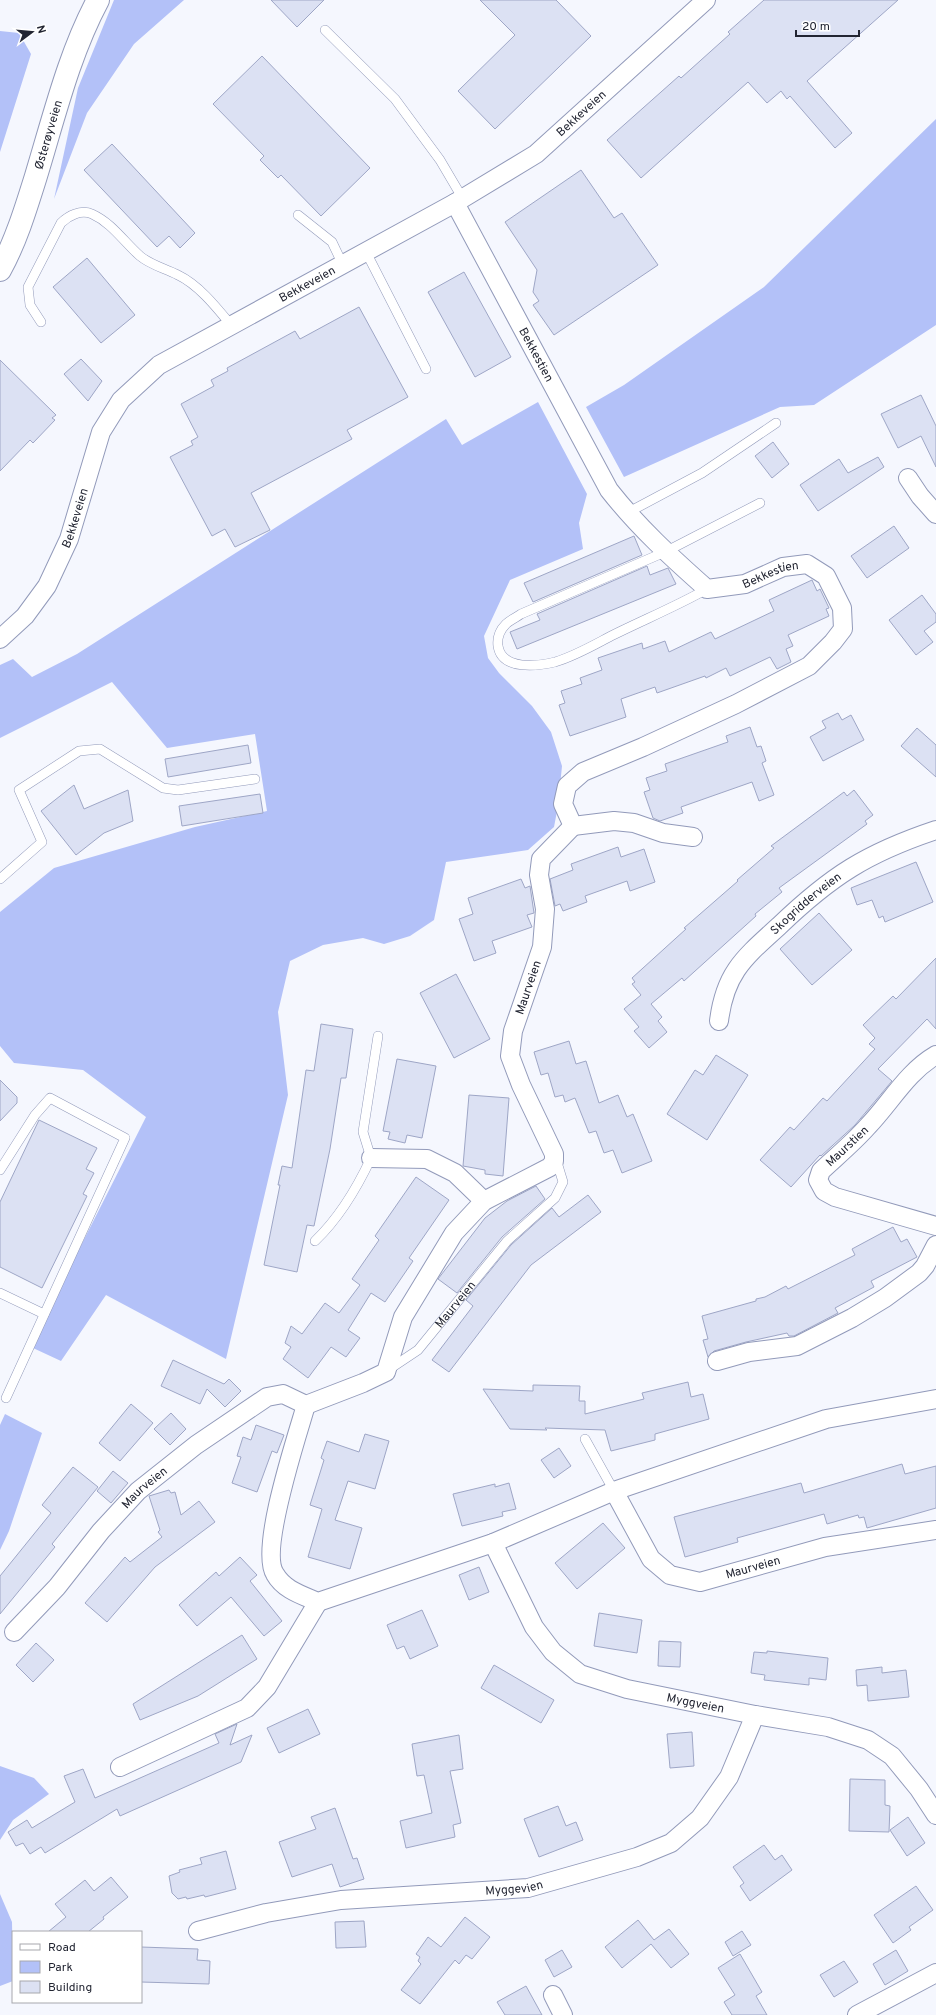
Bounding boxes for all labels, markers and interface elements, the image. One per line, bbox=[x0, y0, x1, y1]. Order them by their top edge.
north arrow bbox=[12, 12, 52, 52]
scale bar bbox=[796, 12, 859, 38]
text: 20 m bbox=[802, 19, 830, 35]
text: N bbox=[33, 24, 48, 35]
street label: Bekkeveien bbox=[553, 87, 610, 141]
street label: Østerøyveien bbox=[31, 98, 67, 172]
street label: Bekkeveien bbox=[277, 263, 339, 307]
street label: Bekkestien bbox=[514, 325, 557, 385]
street label: Bekkeveien bbox=[59, 486, 93, 551]
street label: Bekkestien bbox=[740, 558, 800, 593]
street label: Skogridderveien bbox=[767, 869, 845, 939]
street label: Maurveien bbox=[512, 959, 546, 1017]
street label: Maurstien bbox=[823, 1123, 873, 1171]
street label: Maurveien bbox=[432, 1278, 480, 1332]
street label: Maurveien bbox=[119, 1464, 171, 1513]
street label: Maurveien bbox=[724, 1553, 782, 1583]
street label: Myggveien bbox=[665, 1690, 726, 1718]
street label: Myggevien bbox=[485, 1877, 545, 1900]
legend bbox=[12, 1931, 142, 2003]
text: Road bbox=[48, 1940, 76, 1956]
text: Park bbox=[48, 1960, 73, 1976]
text: Building bbox=[48, 1980, 92, 1996]

